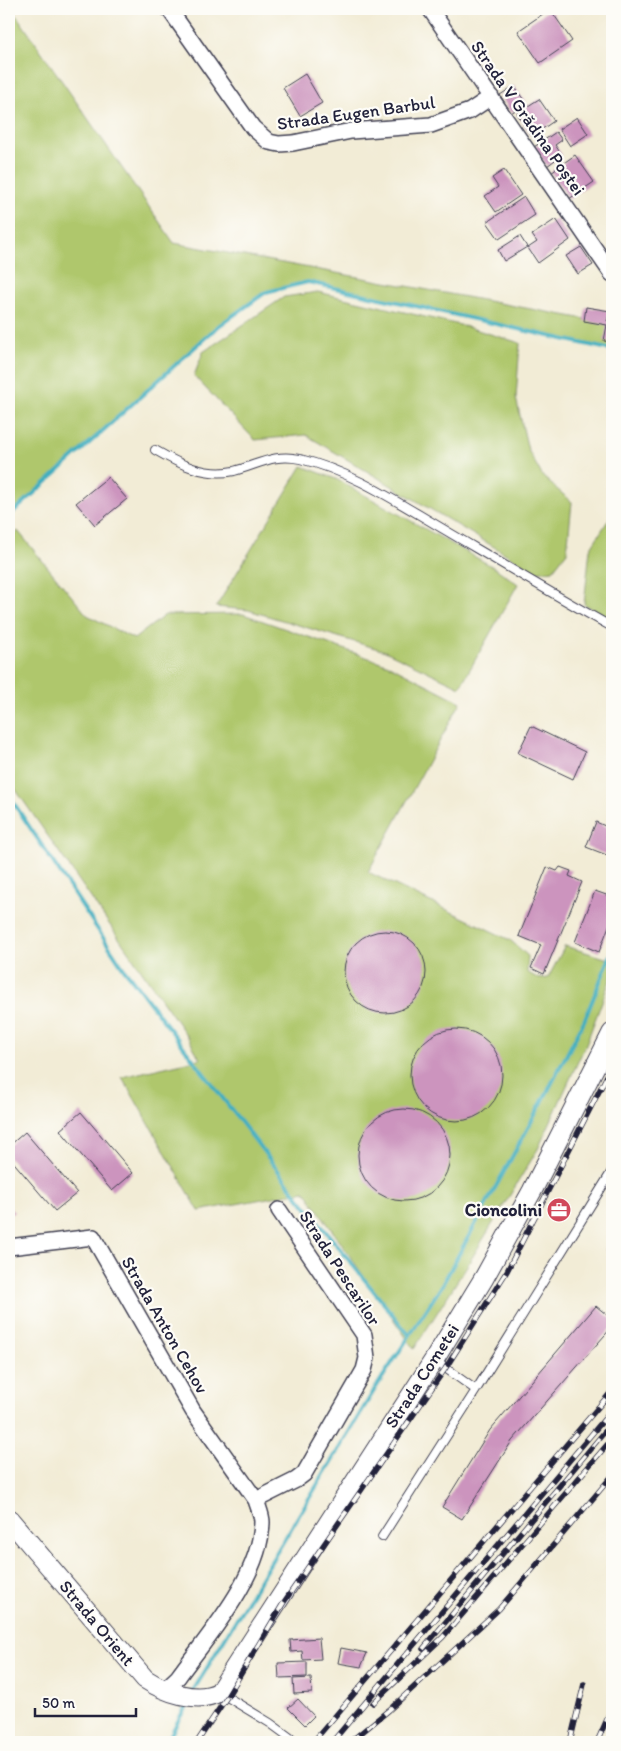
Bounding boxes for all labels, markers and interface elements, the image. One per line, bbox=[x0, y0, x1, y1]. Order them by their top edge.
street label: Strada V Grădina Poștei bbox=[466, 36, 590, 200]
street label: Strada Eugen Barbul bbox=[276, 91, 436, 135]
office icon: Cioncolini bbox=[546, 1197, 572, 1223]
place label: Cioncolini bbox=[465, 1199, 542, 1221]
street label: Strada Pescarilor bbox=[295, 1206, 386, 1330]
street label: Strada Anton Cehov bbox=[117, 1252, 214, 1398]
street label: Strada Cometei bbox=[380, 1320, 464, 1432]
street label: Strada Orient bbox=[55, 1576, 139, 1671]
scale bar bbox=[35, 1686, 136, 1718]
text: 50 m bbox=[42, 1694, 75, 1712]

